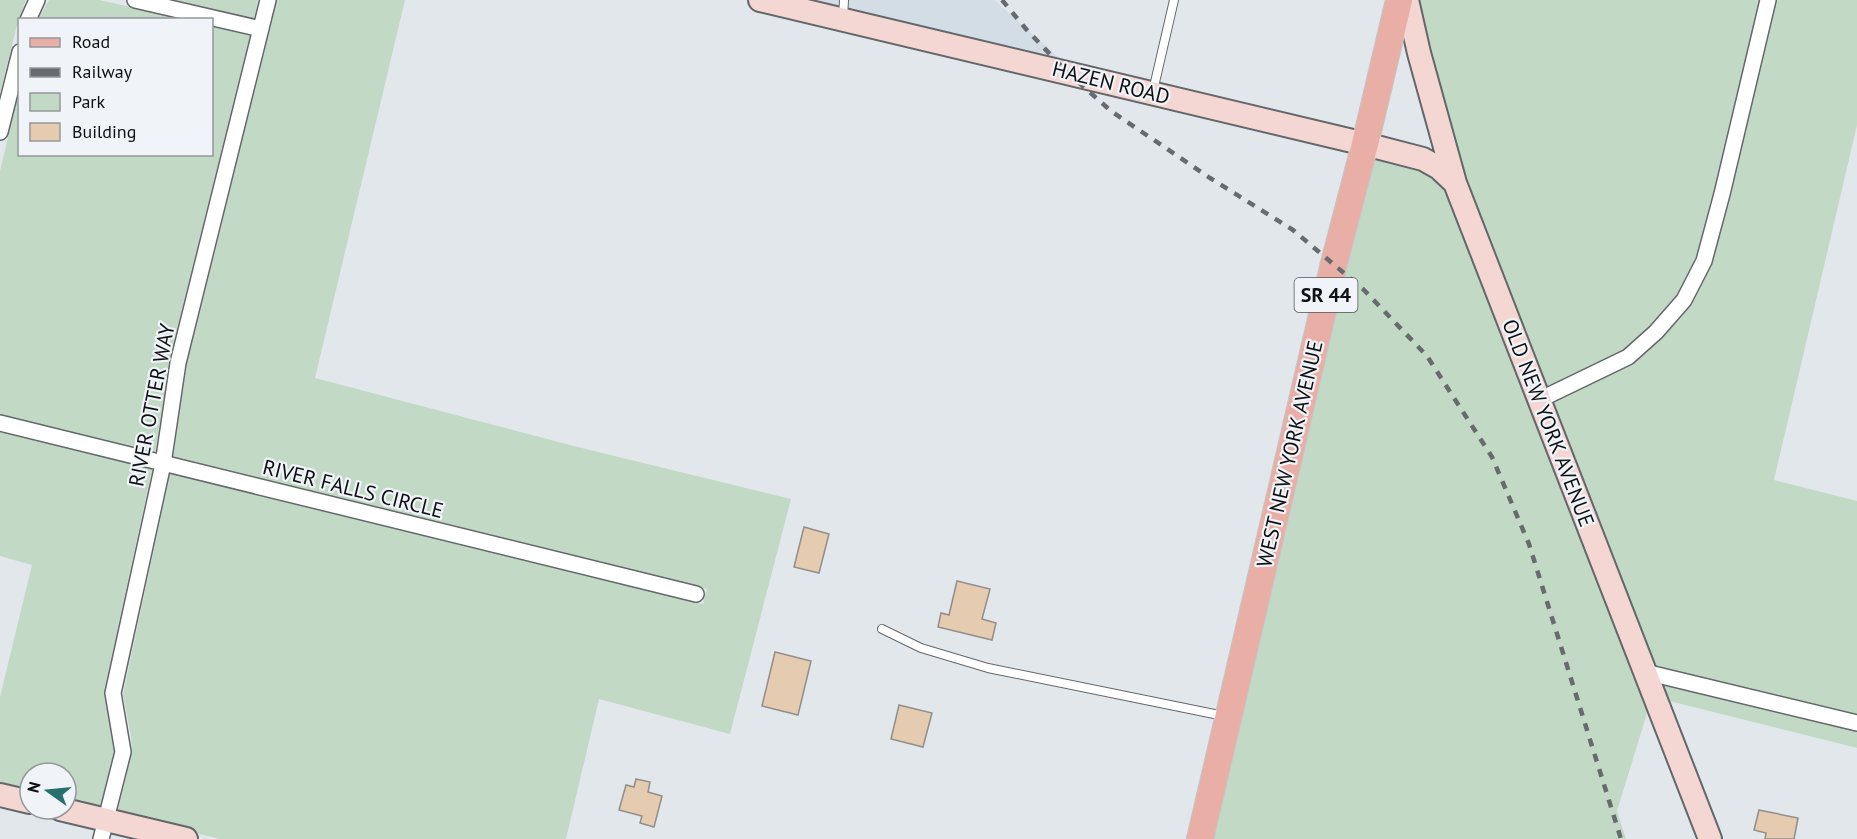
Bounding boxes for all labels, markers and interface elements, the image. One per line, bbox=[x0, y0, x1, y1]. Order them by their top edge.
legend bbox=[18, 18, 213, 156]
text: Road bbox=[72, 30, 110, 53]
street label: HAZEN ROAD bbox=[1050, 55, 1173, 110]
text: Railway bbox=[72, 60, 133, 83]
text: Park bbox=[72, 90, 105, 113]
text: Building bbox=[72, 120, 136, 143]
road number: SR 44 bbox=[1294, 278, 1358, 312]
street label: OLD NEW YORK AVENUE bbox=[1496, 315, 1601, 530]
street label: RIVER OTTER WAY bbox=[122, 321, 181, 489]
street label: WEST NEW YORK AVENUE bbox=[1250, 338, 1329, 570]
street label: RIVER FALLS CIRCLE bbox=[260, 453, 446, 524]
north arrow bbox=[18, 761, 78, 821]
text: N bbox=[22, 779, 45, 795]

